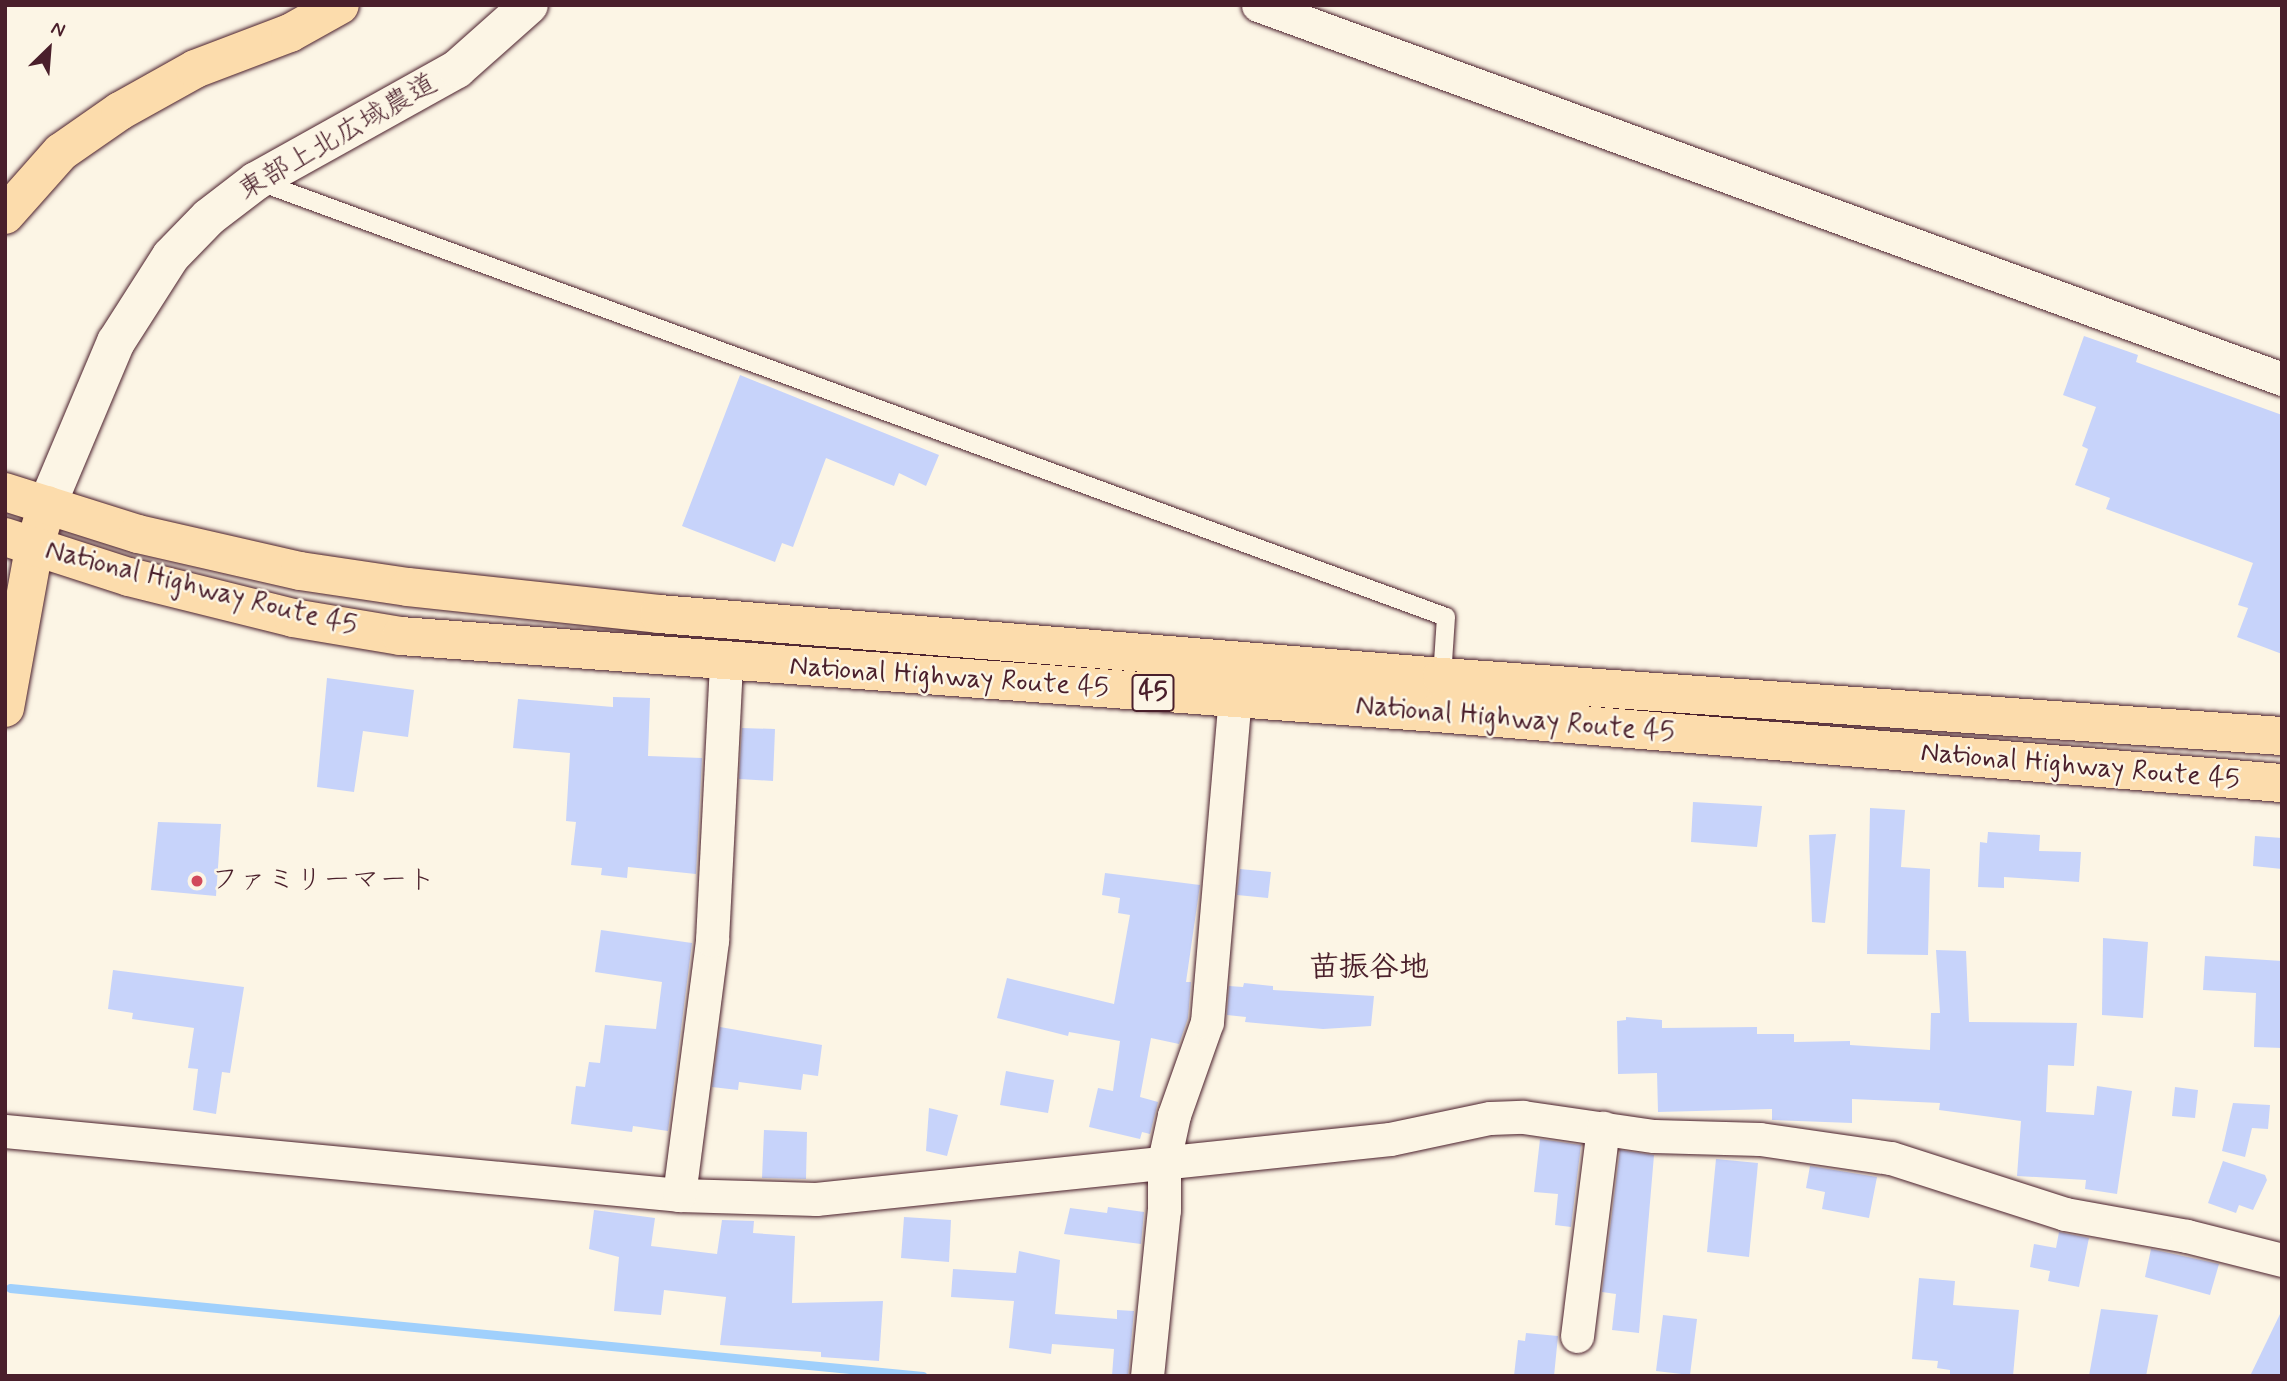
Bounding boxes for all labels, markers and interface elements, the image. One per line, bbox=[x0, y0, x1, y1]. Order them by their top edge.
north arrow bbox=[14, 14, 84, 84]
text: N bbox=[47, 16, 69, 44]
street label: 東部上北広域農道 bbox=[233, 67, 443, 209]
street label: National Highway Route 45 bbox=[47, 535, 355, 643]
street label: National Highway Route 45 bbox=[794, 650, 1104, 706]
road number: 45 bbox=[1130, 670, 1176, 716]
street label: National Highway Route 45 bbox=[1360, 690, 1670, 750]
street label: National Highway Route 45 bbox=[1925, 737, 2235, 797]
place label: ファミリーマート bbox=[211, 864, 435, 898]
marker: ファミリーマート bbox=[189, 873, 205, 889]
district label: 苗振谷地 bbox=[1309, 950, 1429, 986]

